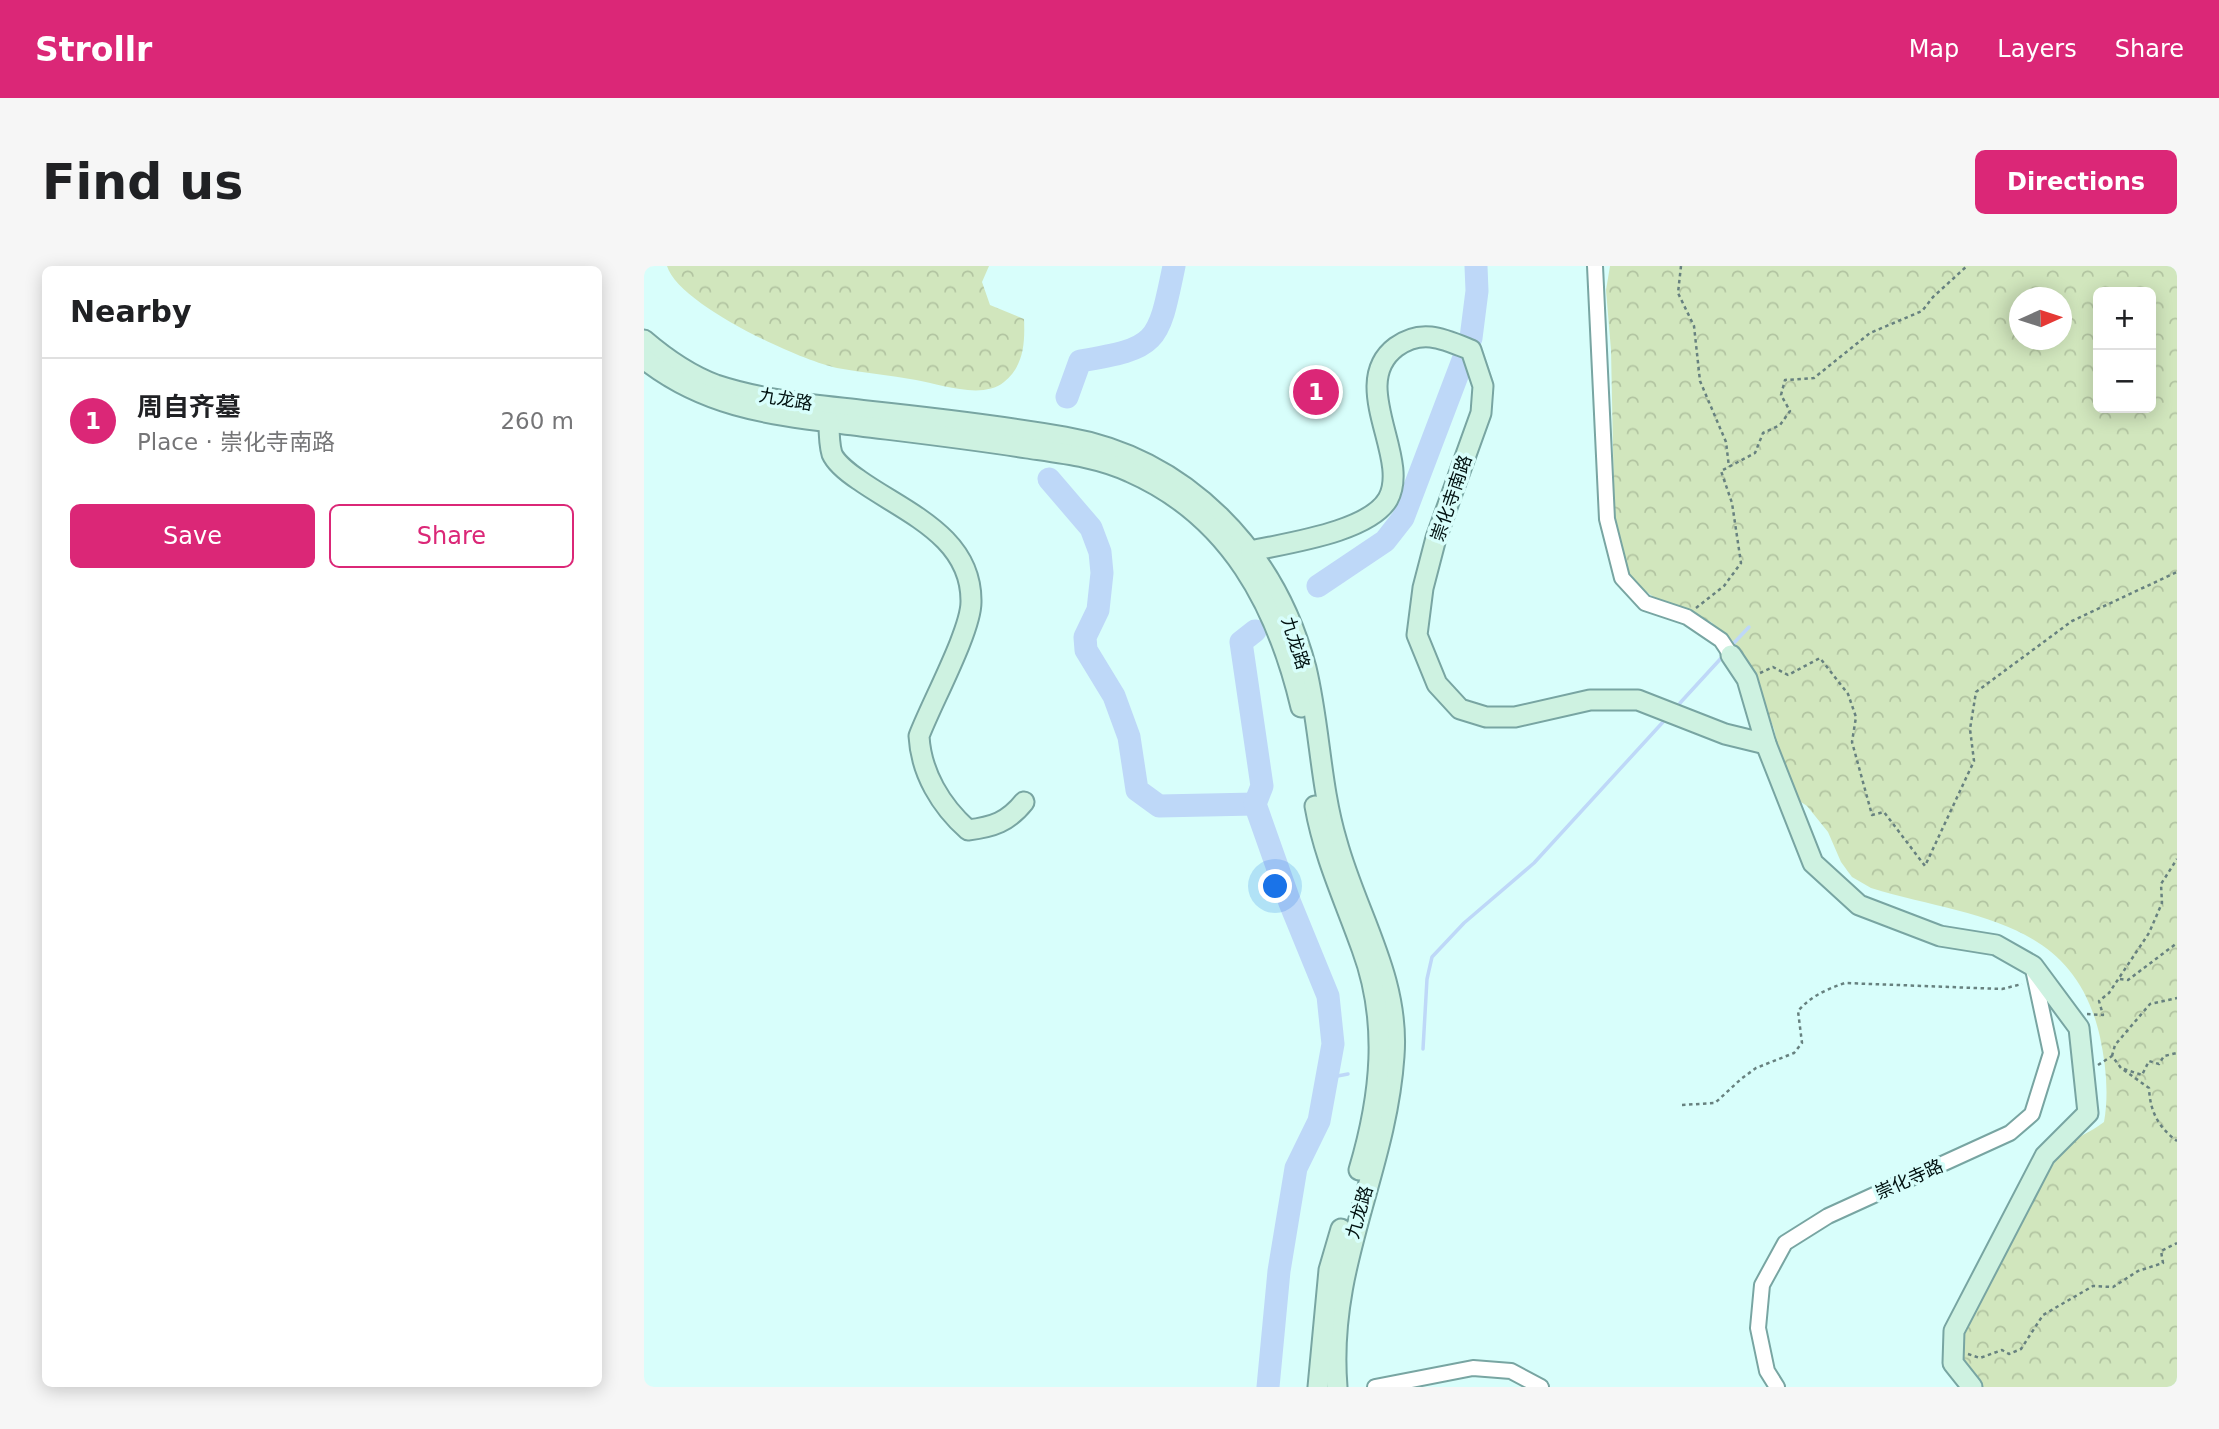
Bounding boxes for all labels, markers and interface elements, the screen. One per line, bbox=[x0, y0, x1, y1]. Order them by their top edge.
text: Strollr bbox=[35, 30, 152, 69]
text: Map bbox=[1909, 35, 1959, 63]
text: Layers bbox=[1997, 35, 2077, 63]
text: Share bbox=[2115, 35, 2184, 63]
button: Directions bbox=[1975, 150, 2177, 214]
text: Find us bbox=[42, 154, 243, 211]
north arrow bbox=[2009, 287, 2072, 350]
map controls bbox=[2093, 287, 2156, 413]
button: + bbox=[2093, 287, 2156, 350]
text: Nearby bbox=[70, 294, 192, 329]
button: − bbox=[2093, 350, 2156, 413]
pin: 1 bbox=[1293, 366, 1339, 418]
street label: 九龙路 bbox=[758, 384, 814, 414]
text: 周自齐墓 bbox=[137, 392, 241, 422]
text: 1 bbox=[85, 408, 101, 434]
text: 260 m bbox=[500, 408, 574, 434]
text: Place · 崇化寺南路 bbox=[137, 429, 335, 455]
street label: 崇化寺南路 bbox=[1426, 452, 1476, 544]
button: Save bbox=[70, 504, 315, 568]
button: Share bbox=[329, 504, 574, 568]
street label: 九龙路 bbox=[1278, 614, 1314, 672]
your location bbox=[1258, 869, 1292, 903]
street label: 崇化寺路 bbox=[1872, 1155, 1946, 1203]
street label: 九龙路 bbox=[1341, 1183, 1377, 1241]

